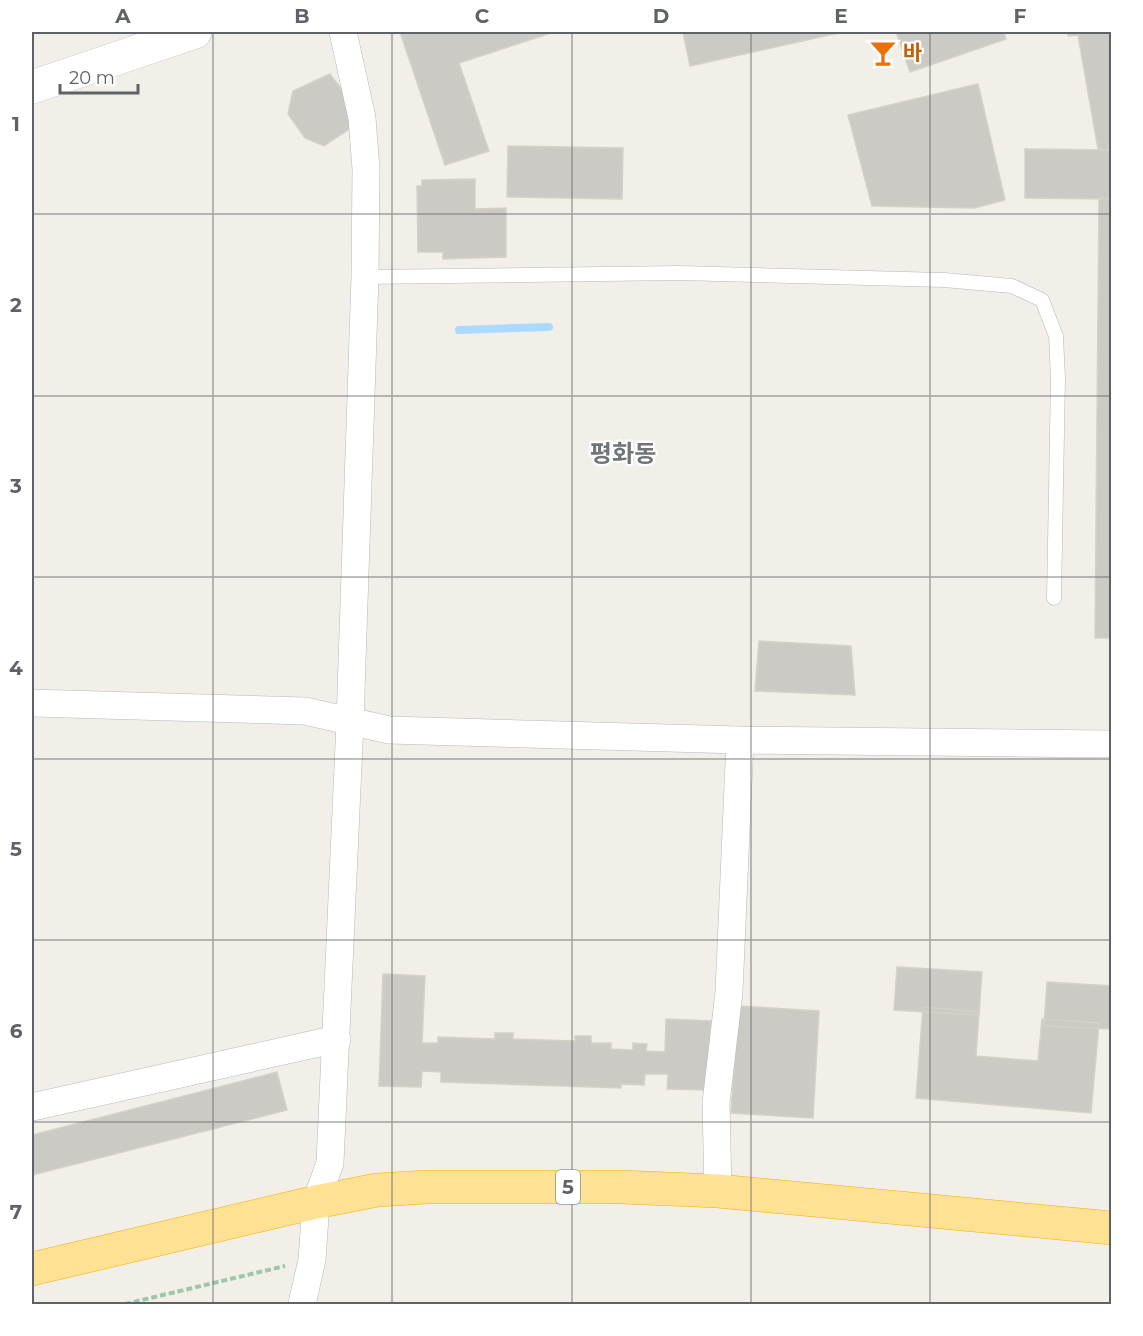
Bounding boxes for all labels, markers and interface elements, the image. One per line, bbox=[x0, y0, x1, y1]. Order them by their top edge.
text: A bbox=[114, 4, 131, 28]
text: B bbox=[294, 4, 310, 28]
text: C bbox=[475, 4, 490, 28]
text: D bbox=[653, 4, 669, 28]
text: E bbox=[834, 4, 848, 28]
text: F bbox=[1014, 4, 1027, 28]
bar icon: 바 bbox=[868, 38, 898, 68]
place label: 바 bbox=[903, 40, 922, 65]
scale bar bbox=[60, 57, 138, 95]
text: 20 m bbox=[69, 67, 115, 89]
text: 1 bbox=[12, 112, 20, 136]
text: 2 bbox=[10, 293, 22, 317]
district label: 평화동 bbox=[590, 439, 656, 468]
text: 3 bbox=[9, 474, 22, 498]
text: 4 bbox=[9, 656, 23, 680]
text: 5 bbox=[10, 837, 22, 861]
text: 6 bbox=[10, 1019, 23, 1043]
road number: 5 bbox=[556, 1170, 580, 1204]
text: 7 bbox=[10, 1200, 22, 1224]

